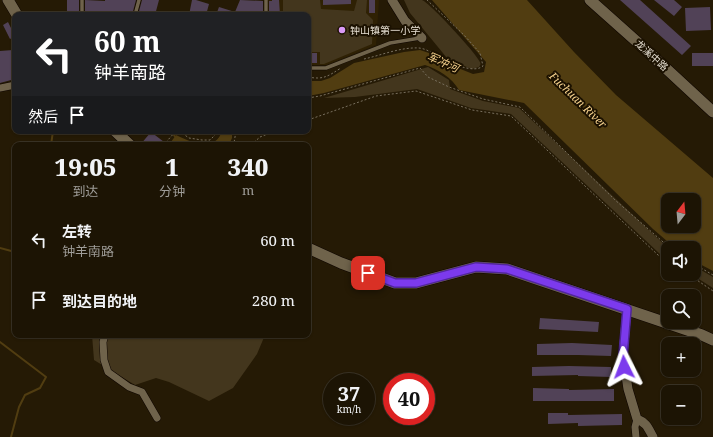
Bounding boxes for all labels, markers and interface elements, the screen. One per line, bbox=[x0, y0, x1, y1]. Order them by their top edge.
text: 60 m bbox=[94, 22, 161, 60]
place label: 钟山镇第一小学 bbox=[350, 23, 420, 37]
marker: 钟山镇第一小学 bbox=[337, 25, 347, 35]
icon: left bbox=[28, 28, 80, 80]
street label: 龙溪中路 bbox=[632, 36, 672, 74]
water label: 军冲河 bbox=[425, 48, 463, 76]
text: 钟羊南路 bbox=[94, 60, 166, 84]
water label: Fuchuan River bbox=[546, 68, 611, 132]
icon: arrive bbox=[66, 104, 88, 126]
text: 然后 bbox=[28, 106, 58, 126]
text: 19:05 bbox=[55, 150, 116, 183]
text: 1 bbox=[165, 150, 179, 183]
text: 340 bbox=[228, 150, 268, 183]
text: m bbox=[242, 181, 254, 199]
text: 到达 bbox=[73, 182, 99, 200]
text: 分钟 bbox=[159, 182, 185, 200]
north arrow bbox=[661, 193, 701, 233]
map controls bbox=[661, 193, 701, 425]
text: 左转 bbox=[62, 221, 92, 241]
icon: left bbox=[28, 229, 50, 251]
text: 60 m bbox=[260, 230, 295, 250]
button: sound bbox=[661, 241, 701, 281]
text: 钟羊南路 bbox=[62, 242, 114, 260]
pin bbox=[351, 256, 385, 290]
icon: arrive bbox=[357, 262, 379, 284]
icon: arrive bbox=[28, 289, 50, 311]
button: search bbox=[661, 289, 701, 329]
text: 280 m bbox=[252, 290, 295, 310]
text: 到达目的地 bbox=[62, 291, 137, 311]
button: + bbox=[661, 337, 701, 377]
position arrow bbox=[603, 346, 645, 388]
speed limit sign: 40 bbox=[383, 373, 435, 425]
text: 37 bbox=[338, 380, 360, 407]
button: − bbox=[661, 385, 701, 425]
text: km/h bbox=[337, 402, 361, 416]

